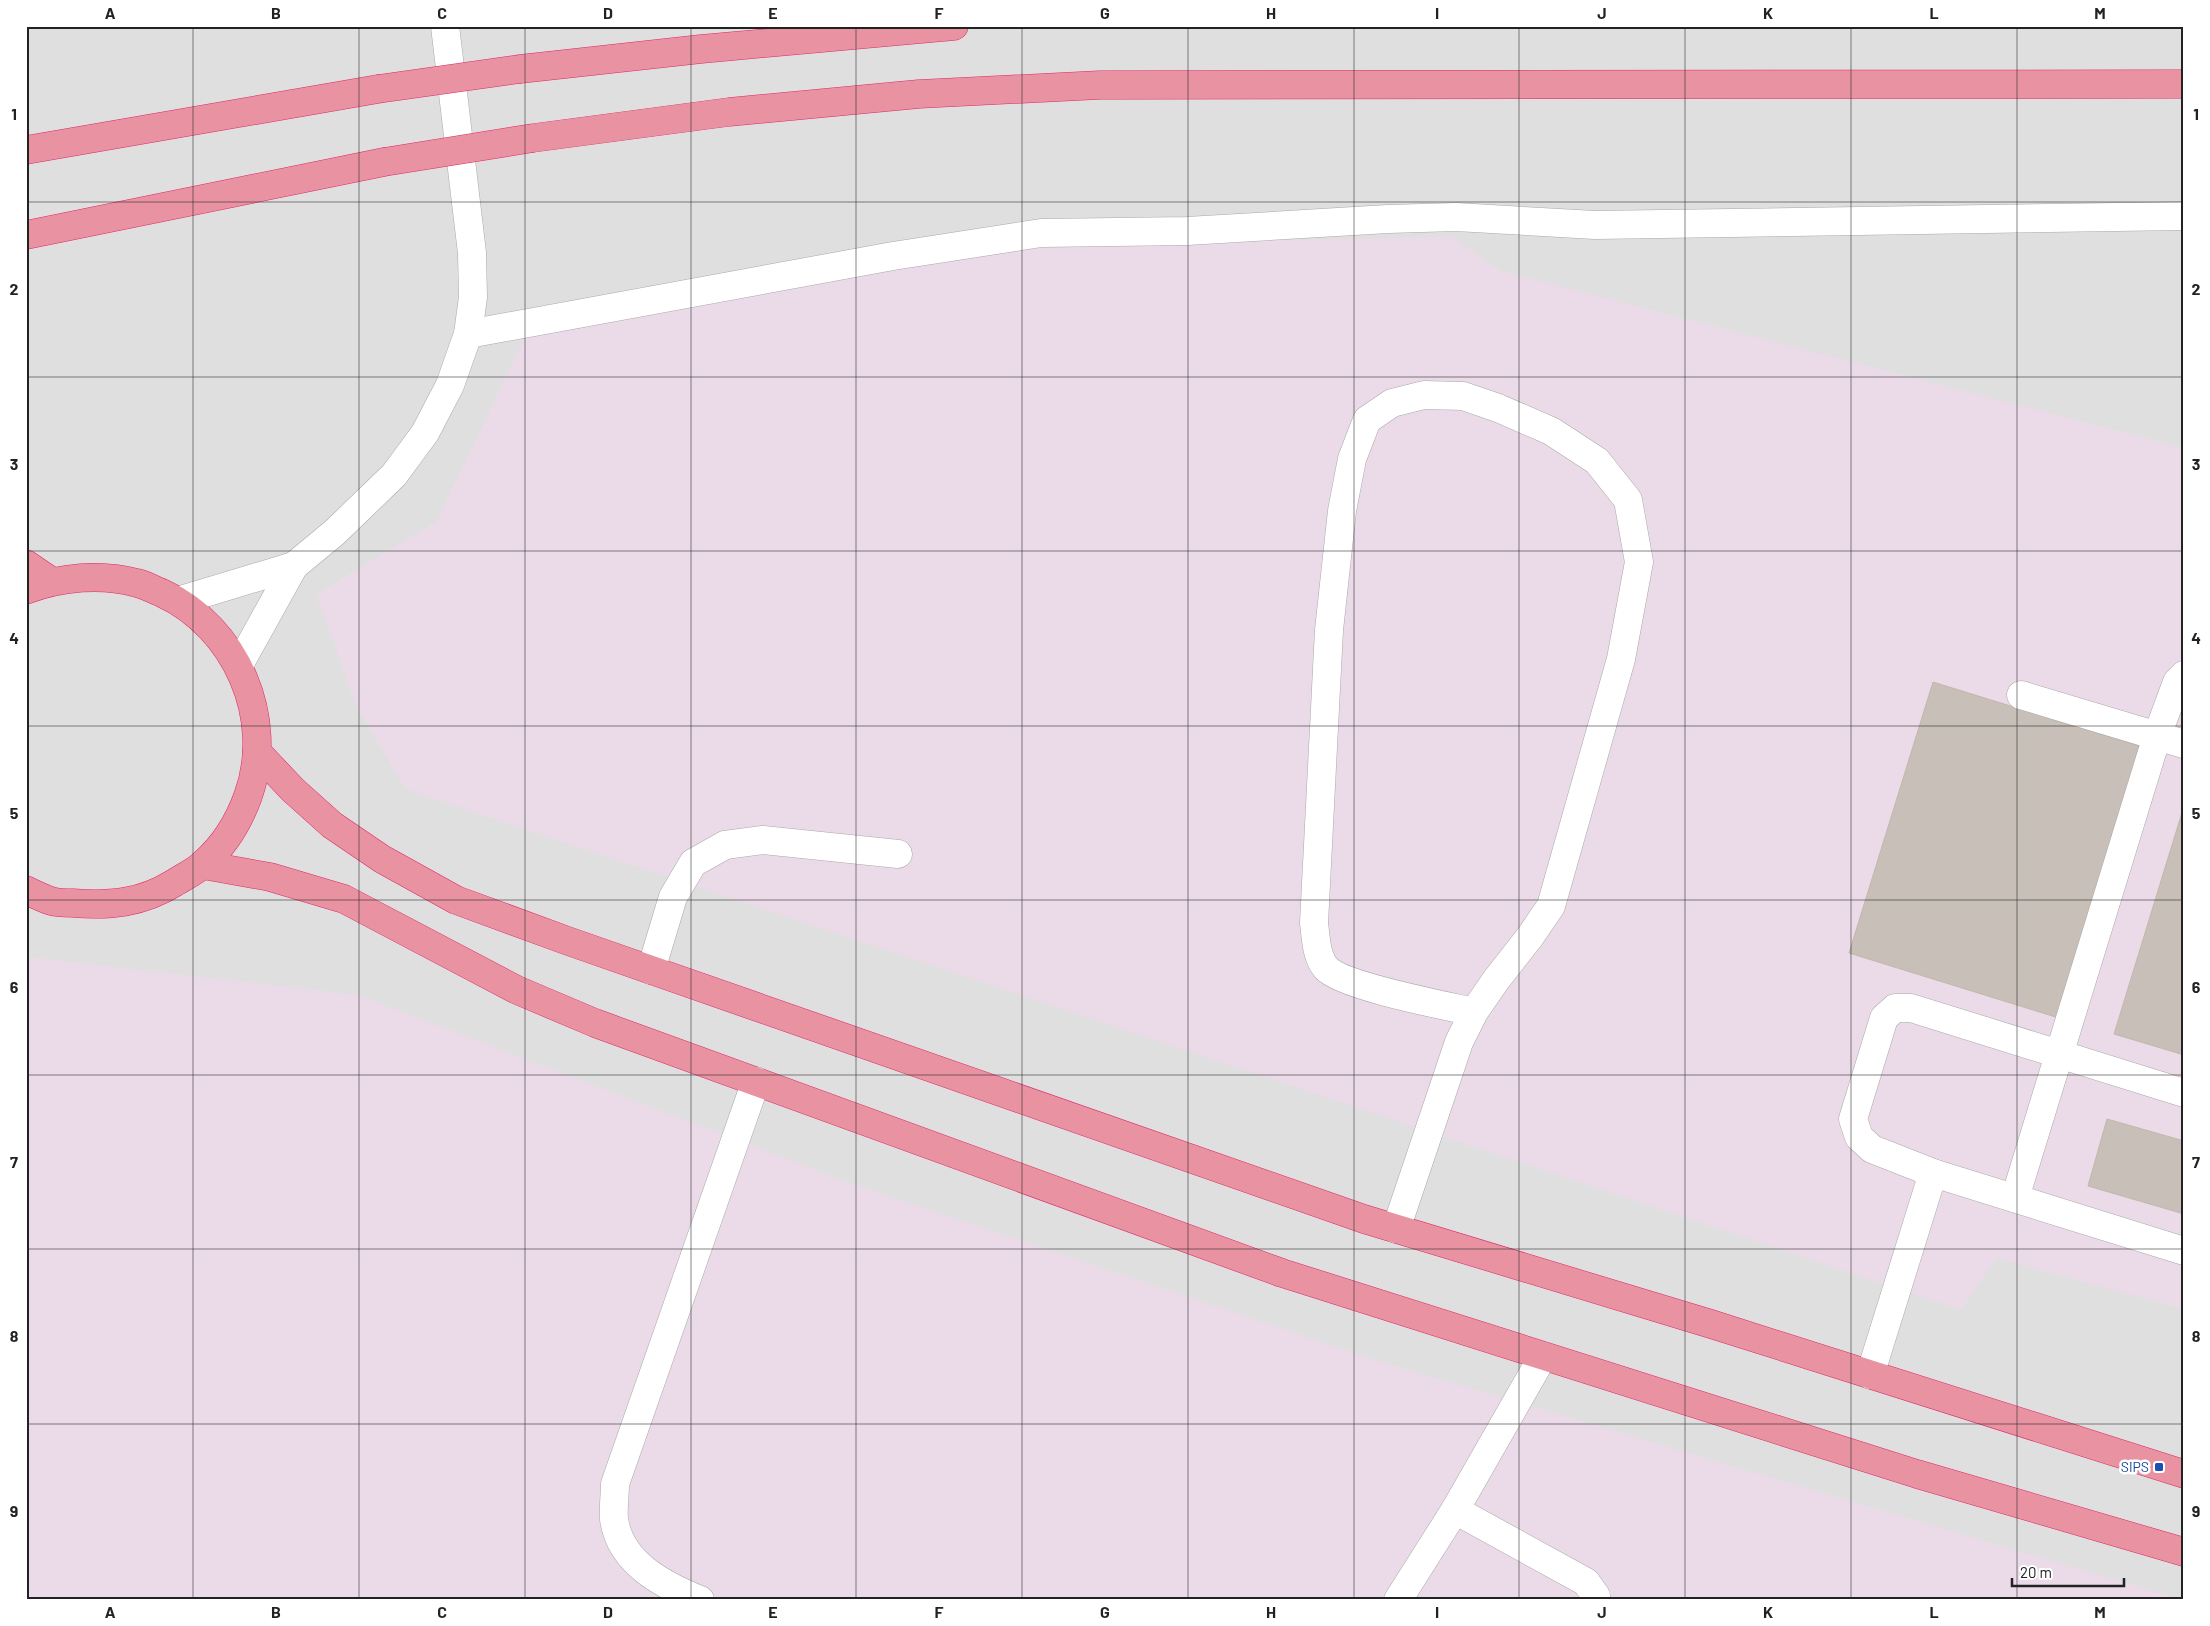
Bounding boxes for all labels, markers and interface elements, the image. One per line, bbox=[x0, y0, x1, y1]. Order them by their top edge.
text: A bbox=[105, 3, 116, 22]
text: B bbox=[271, 3, 281, 22]
text: C bbox=[437, 3, 447, 22]
text: D bbox=[603, 3, 613, 22]
text: E bbox=[768, 3, 778, 22]
text: F bbox=[935, 3, 944, 22]
text: G bbox=[1100, 3, 1110, 22]
text: H bbox=[1266, 3, 1276, 22]
text: I bbox=[1435, 3, 1439, 22]
text: J bbox=[1597, 3, 1607, 22]
text: K bbox=[1763, 3, 1773, 22]
text: L bbox=[1929, 3, 1939, 22]
text: M bbox=[2094, 3, 2106, 22]
text: 1 bbox=[11, 104, 17, 123]
text: 1 bbox=[2193, 104, 2199, 123]
text: 2 bbox=[10, 279, 19, 298]
text: 2 bbox=[2192, 279, 2201, 298]
text: 3 bbox=[10, 454, 18, 473]
text: 3 bbox=[2192, 454, 2200, 473]
text: 4 bbox=[9, 628, 19, 647]
text: 4 bbox=[2191, 628, 2201, 647]
text: 5 bbox=[10, 803, 19, 822]
text: 5 bbox=[2192, 803, 2201, 822]
text: 6 bbox=[10, 977, 19, 996]
text: 6 bbox=[2192, 977, 2201, 996]
text: 7 bbox=[10, 1152, 18, 1171]
text: 7 bbox=[2192, 1152, 2200, 1171]
text: 8 bbox=[10, 1326, 19, 1345]
text: 8 bbox=[2192, 1326, 2201, 1345]
place label: SIPS bbox=[2121, 1458, 2149, 1475]
marker: SIPS bbox=[2153, 1461, 2165, 1473]
text: 9 bbox=[10, 1501, 18, 1520]
text: 9 bbox=[2192, 1501, 2200, 1520]
scale bar bbox=[2012, 1556, 2125, 1588]
text: 20 m bbox=[2020, 1563, 2052, 1581]
text: A bbox=[105, 1602, 116, 1621]
text: B bbox=[271, 1602, 281, 1621]
text: C bbox=[437, 1602, 447, 1621]
text: D bbox=[603, 1602, 613, 1621]
text: E bbox=[768, 1602, 778, 1621]
text: F bbox=[935, 1602, 944, 1621]
text: G bbox=[1100, 1602, 1110, 1621]
text: H bbox=[1266, 1602, 1276, 1621]
text: I bbox=[1435, 1602, 1439, 1621]
text: J bbox=[1597, 1602, 1607, 1621]
text: K bbox=[1763, 1602, 1773, 1621]
text: L bbox=[1929, 1602, 1939, 1621]
text: M bbox=[2094, 1602, 2106, 1621]

